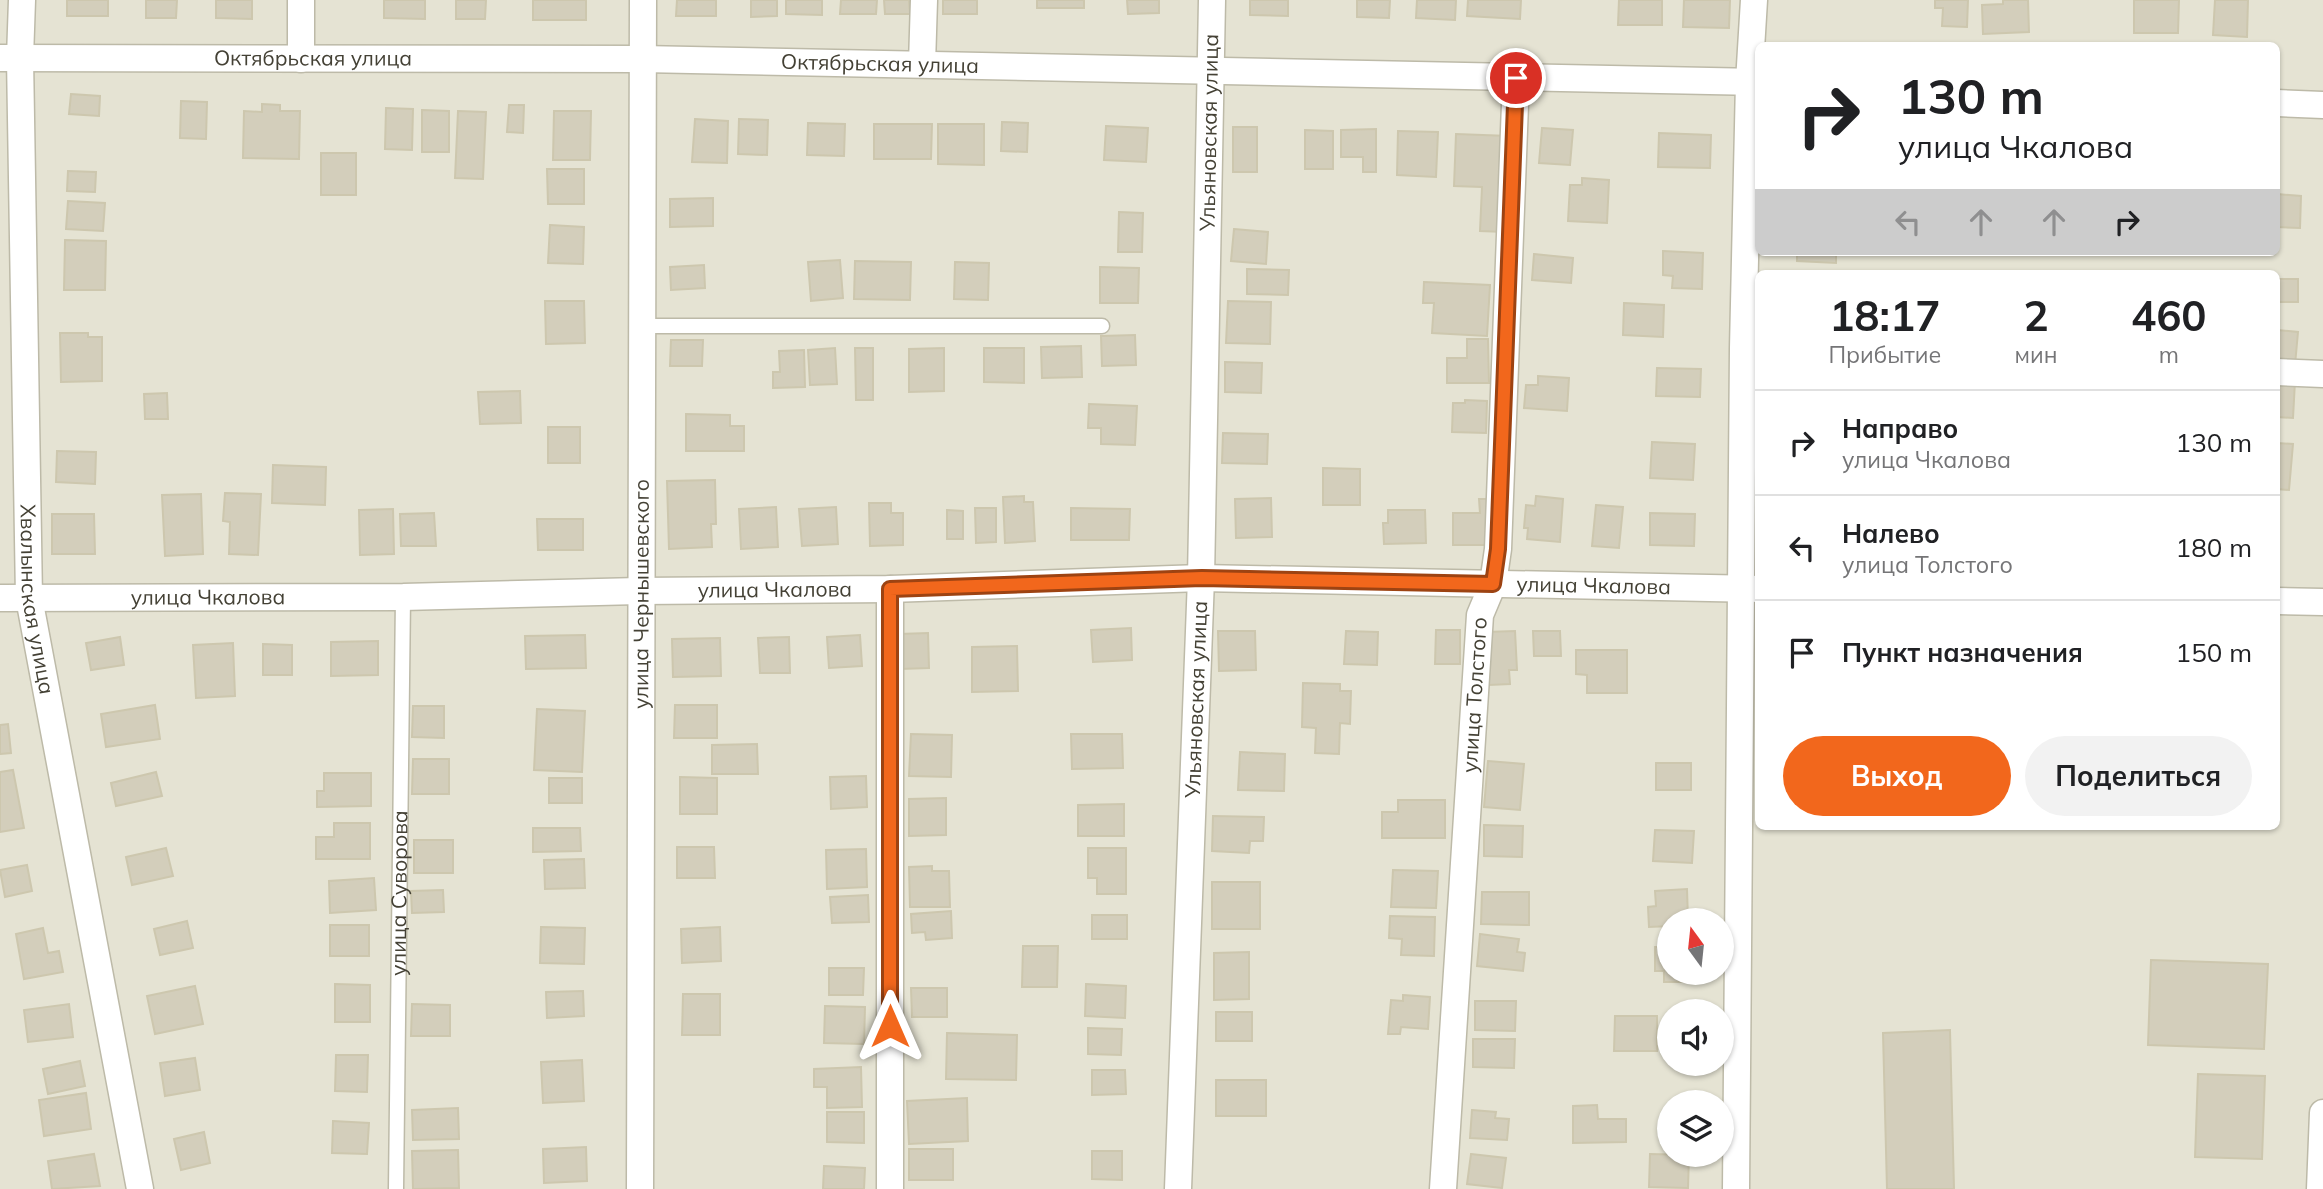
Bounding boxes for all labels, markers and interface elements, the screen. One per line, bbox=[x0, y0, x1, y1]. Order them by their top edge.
street label: Ульяновская улица bbox=[1194, 34, 1223, 232]
street label: Октябрьская улица bbox=[214, 44, 412, 71]
street label: Октябрьская улица bbox=[781, 48, 979, 78]
pin bbox=[1486, 48, 1546, 108]
icon: arrive bbox=[1497, 59, 1535, 97]
text: 130 m bbox=[1898, 65, 2044, 126]
icon: right bbox=[1783, 70, 1874, 161]
text: улица Чкалова bbox=[1898, 126, 2133, 166]
icon: left bbox=[1889, 203, 1927, 241]
icon: ahead bbox=[1962, 203, 2000, 241]
icon: ahead bbox=[2035, 203, 2073, 241]
icon: right bbox=[2108, 203, 2146, 241]
text: 18:17 bbox=[1829, 289, 1940, 342]
text: 2 bbox=[2023, 289, 2049, 342]
text: 460 bbox=[2131, 289, 2207, 342]
text: Прибытие bbox=[1828, 340, 1941, 369]
text: мин bbox=[2015, 340, 2058, 369]
text: m bbox=[2159, 340, 2179, 369]
text: Направо bbox=[1842, 412, 1958, 445]
icon: right bbox=[1783, 424, 1821, 462]
text: 130 m bbox=[2176, 426, 2252, 459]
text: улица Чкалова bbox=[1842, 445, 2011, 474]
street label: улица Чернышевского bbox=[627, 479, 654, 709]
street label: Хвалынская улица bbox=[15, 504, 61, 696]
text: Налево bbox=[1842, 517, 1940, 550]
icon: left bbox=[1783, 529, 1821, 567]
text: 180 m bbox=[2176, 531, 2252, 564]
text: улица Толстого bbox=[1842, 550, 2013, 579]
street label: улица Чкалова bbox=[1516, 570, 1671, 599]
street label: улица Чкалова bbox=[698, 575, 852, 603]
street label: улица Чкалова bbox=[131, 583, 285, 610]
street label: Ульяновская улица bbox=[1179, 600, 1212, 799]
street label: улица Толстого bbox=[1456, 616, 1492, 774]
icon: arrive bbox=[1783, 634, 1821, 672]
text: Пункт назначения bbox=[1842, 636, 2083, 669]
text: 150 m bbox=[2176, 636, 2252, 669]
button: Выход bbox=[1783, 736, 2011, 816]
button: Поделиться bbox=[2025, 736, 2252, 816]
street label: улица Суворова bbox=[385, 810, 412, 976]
north arrow bbox=[1657, 908, 1734, 985]
map controls bbox=[1657, 908, 1734, 1167]
position arrow bbox=[853, 989, 927, 1063]
button: sound bbox=[1657, 999, 1734, 1076]
button: layers bbox=[1657, 1090, 1734, 1167]

